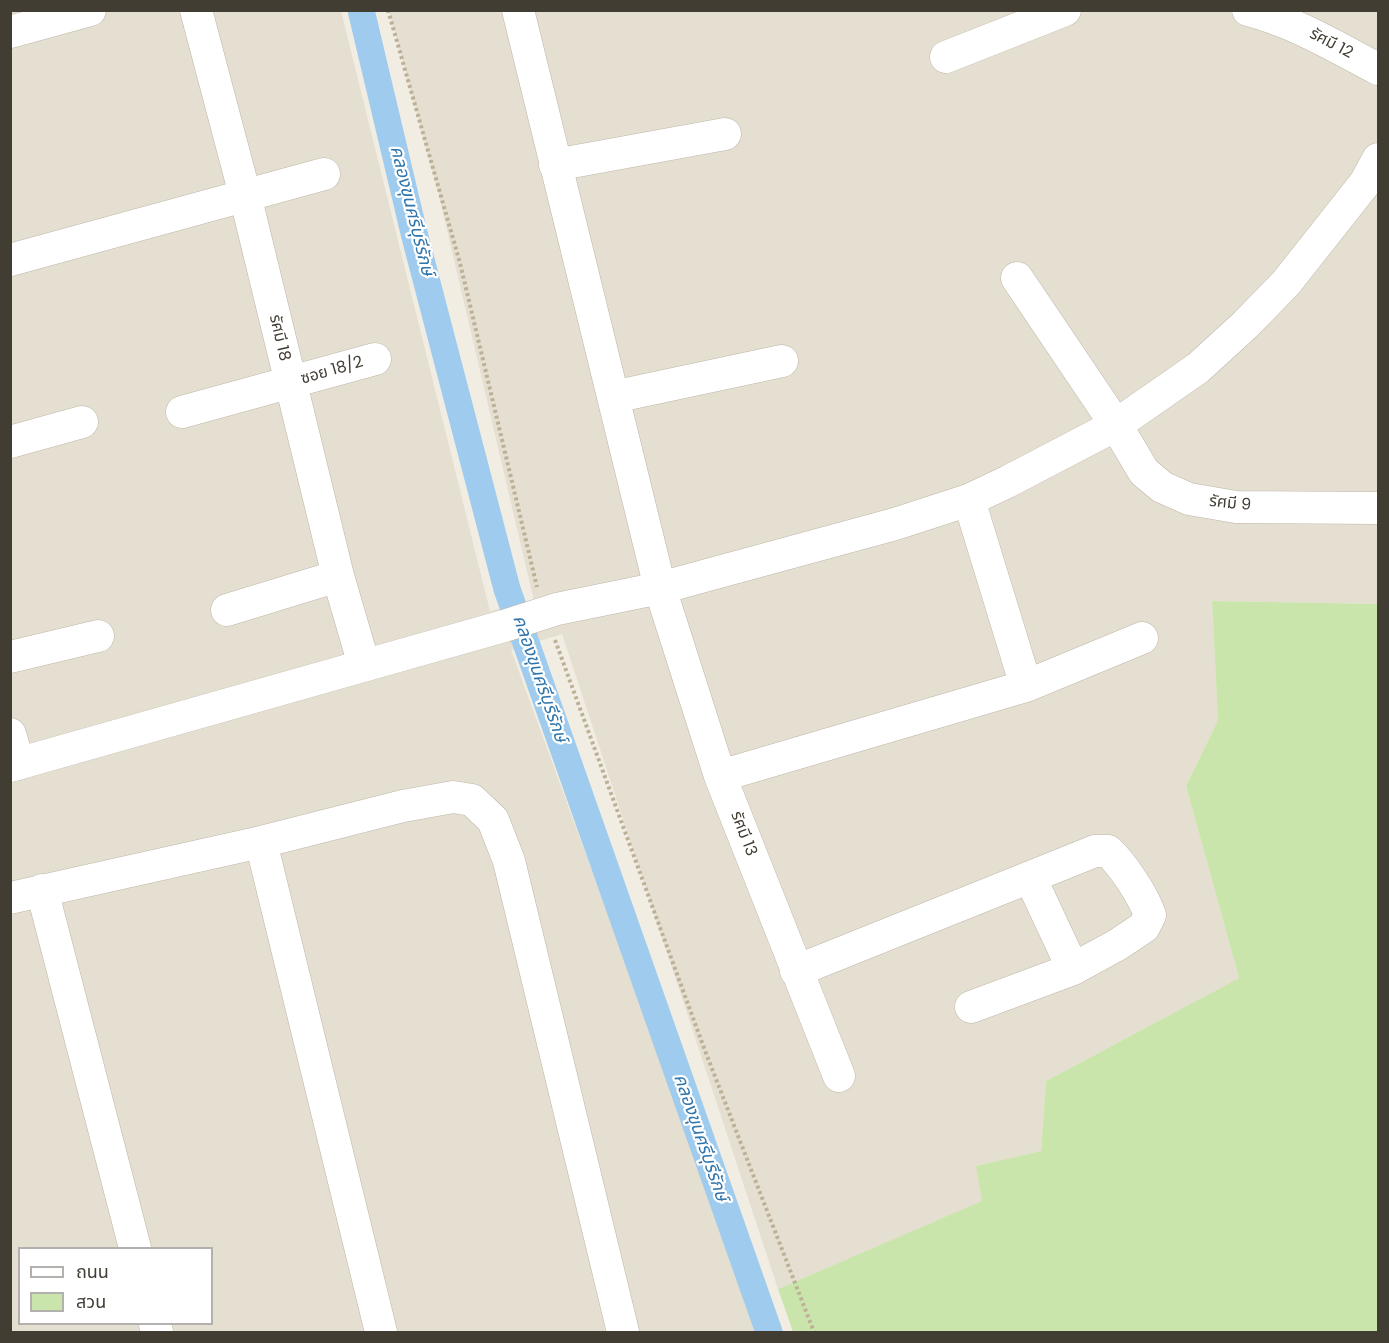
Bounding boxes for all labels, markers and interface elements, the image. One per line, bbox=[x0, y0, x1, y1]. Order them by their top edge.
street label: รัศมี 12 bbox=[1306, 25, 1356, 63]
water label: คลองขุนศรีบุรีรักษ์ bbox=[384, 144, 438, 278]
street label: รัศมี 18 bbox=[264, 313, 294, 363]
street label: ซอย 18/2 bbox=[299, 353, 365, 389]
street label: รัศมี 9 bbox=[1208, 492, 1252, 516]
water label: คลองขุนศรีบุรีรักษ์ bbox=[507, 613, 571, 745]
street label: รัศมี 13 bbox=[726, 809, 760, 859]
water label: คลองขุนศรีบุรีรักษ์ bbox=[668, 1072, 732, 1204]
legend bbox=[18, 1247, 213, 1325]
text: ถนน bbox=[76, 1259, 109, 1284]
text: สวน bbox=[76, 1289, 106, 1314]

